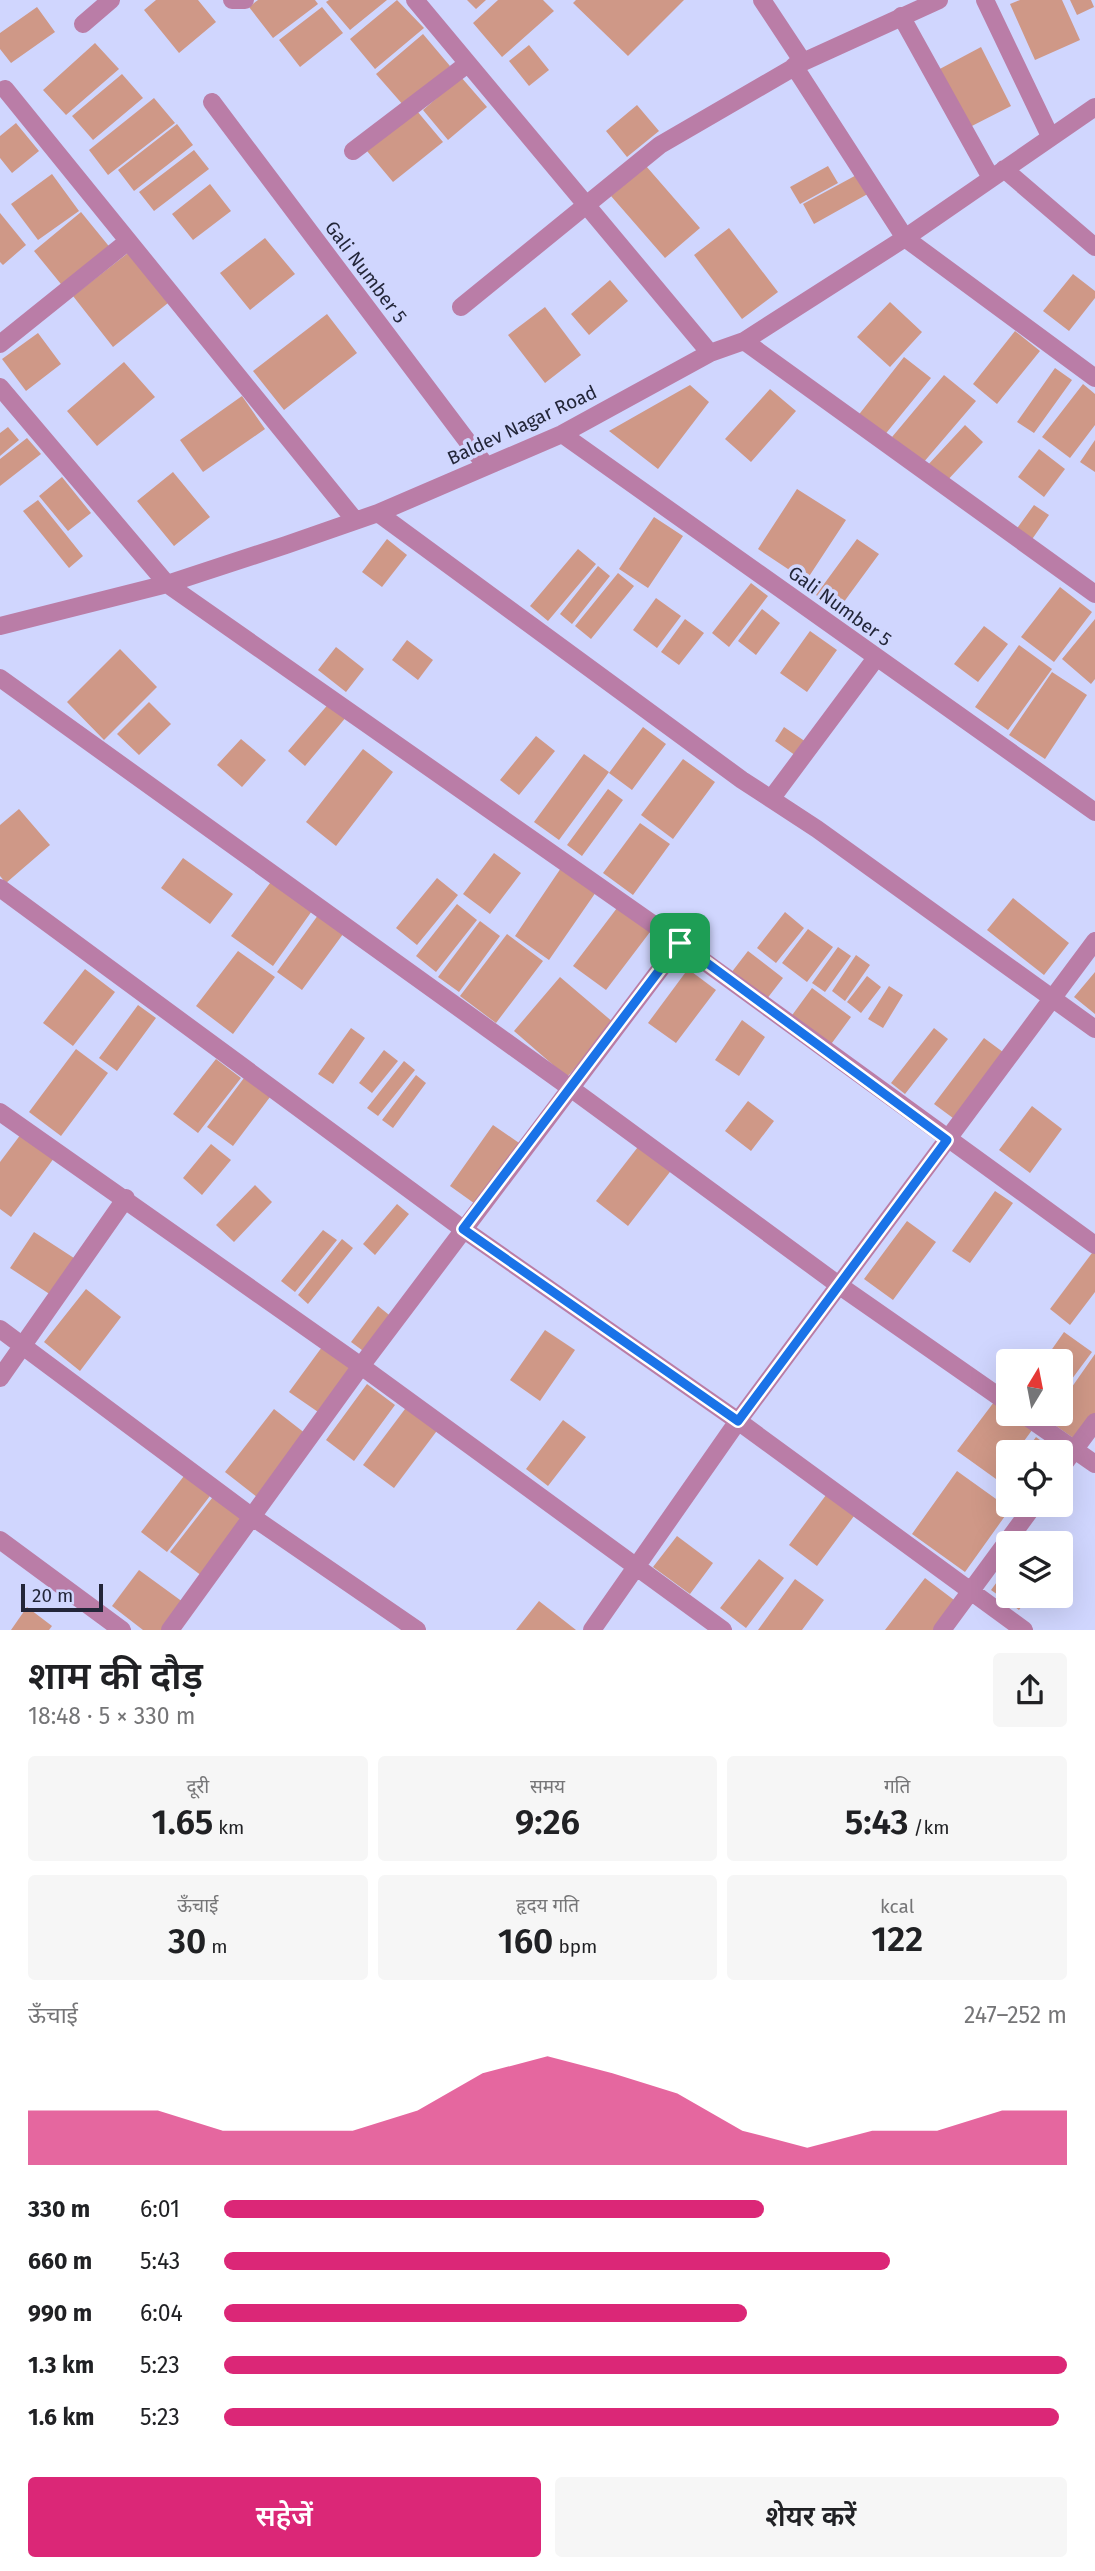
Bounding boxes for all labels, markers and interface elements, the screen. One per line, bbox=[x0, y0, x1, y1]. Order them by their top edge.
street label: Gali Number 5 bbox=[320, 216, 412, 328]
street label: Baldev Nagar Road bbox=[444, 380, 600, 470]
street label: Gali Number 5 bbox=[784, 561, 896, 651]
pin bbox=[650, 913, 710, 973]
icon: arrive bbox=[661, 924, 699, 962]
north arrow bbox=[996, 1349, 1073, 1426]
map controls bbox=[996, 1349, 1073, 1608]
button: locate bbox=[996, 1440, 1073, 1517]
button: layers bbox=[996, 1531, 1073, 1608]
scale bar bbox=[21, 1580, 103, 1612]
text: 20 m bbox=[32, 1584, 73, 1607]
text: शाम की दौड़ bbox=[28, 1653, 203, 1699]
button: share bbox=[993, 1653, 1067, 1727]
text: 18:48 · 5 × 330 m bbox=[28, 1702, 195, 1730]
text: दूरी bbox=[186, 1775, 209, 1798]
text: समय bbox=[530, 1775, 565, 1798]
text: गति bbox=[884, 1775, 910, 1798]
text: 1.65 bbox=[151, 1801, 213, 1843]
text: 9:26 bbox=[515, 1801, 580, 1843]
text: 5:43 bbox=[845, 1801, 909, 1843]
text: km bbox=[213, 1816, 244, 1839]
text: /km bbox=[909, 1816, 949, 1839]
text: ऊँचाई bbox=[177, 1894, 218, 1917]
text: हृदय गति bbox=[516, 1894, 579, 1917]
text: kcal bbox=[880, 1895, 914, 1918]
text: 122 bbox=[871, 1918, 923, 1960]
text: 30 bbox=[168, 1920, 206, 1962]
text: 160 bbox=[498, 1920, 553, 1962]
text: m bbox=[206, 1935, 228, 1958]
text: bpm bbox=[553, 1935, 597, 1958]
text: ऊँचाई bbox=[28, 2001, 78, 2029]
text: 247–252 m bbox=[964, 2001, 1067, 2029]
text: 330 m bbox=[28, 2195, 90, 2223]
text: 6:01 bbox=[140, 2195, 180, 2223]
text: 660 m bbox=[28, 2247, 92, 2275]
text: 5:43 bbox=[140, 2247, 180, 2275]
text: 990 m bbox=[28, 2299, 92, 2327]
text: 6:04 bbox=[140, 2299, 183, 2327]
text: 1.3 km bbox=[28, 2351, 94, 2379]
text: 5:23 bbox=[140, 2351, 180, 2379]
text: 1.6 km bbox=[28, 2403, 95, 2431]
text: 5:23 bbox=[140, 2403, 180, 2431]
button: सहेजें bbox=[28, 2477, 541, 2557]
button: शेयर करें bbox=[555, 2477, 1067, 2557]

